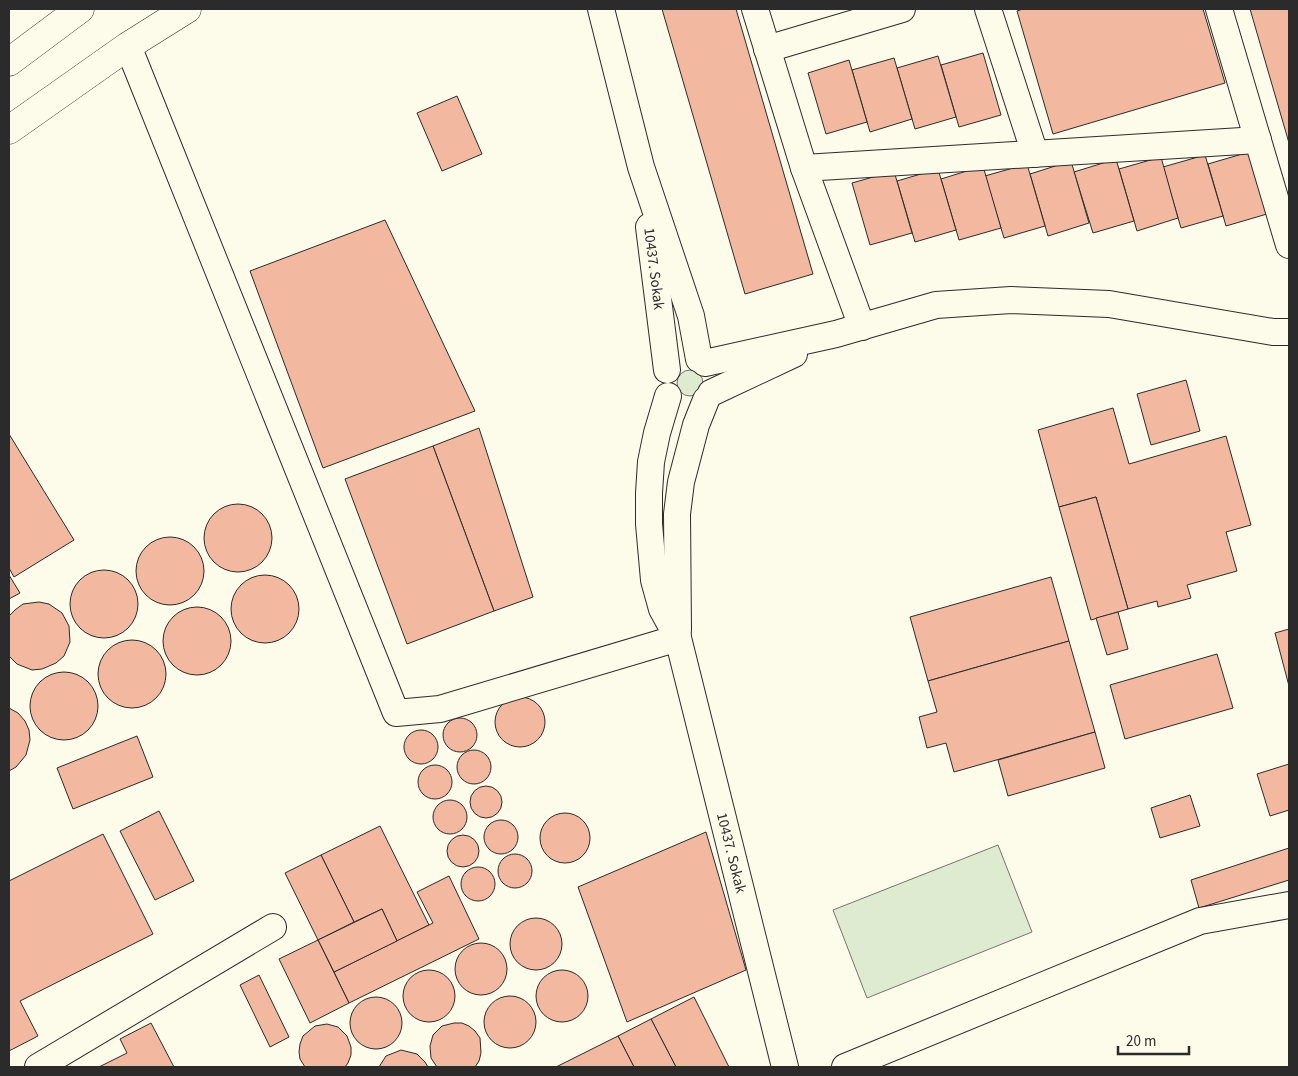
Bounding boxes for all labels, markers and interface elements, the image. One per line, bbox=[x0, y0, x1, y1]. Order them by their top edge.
street label: 10437. Sokak bbox=[639, 226, 670, 311]
street label: 10437. Sokak bbox=[711, 810, 752, 896]
scale bar bbox=[1118, 1024, 1189, 1056]
text: 20 m bbox=[1126, 1031, 1156, 1052]

